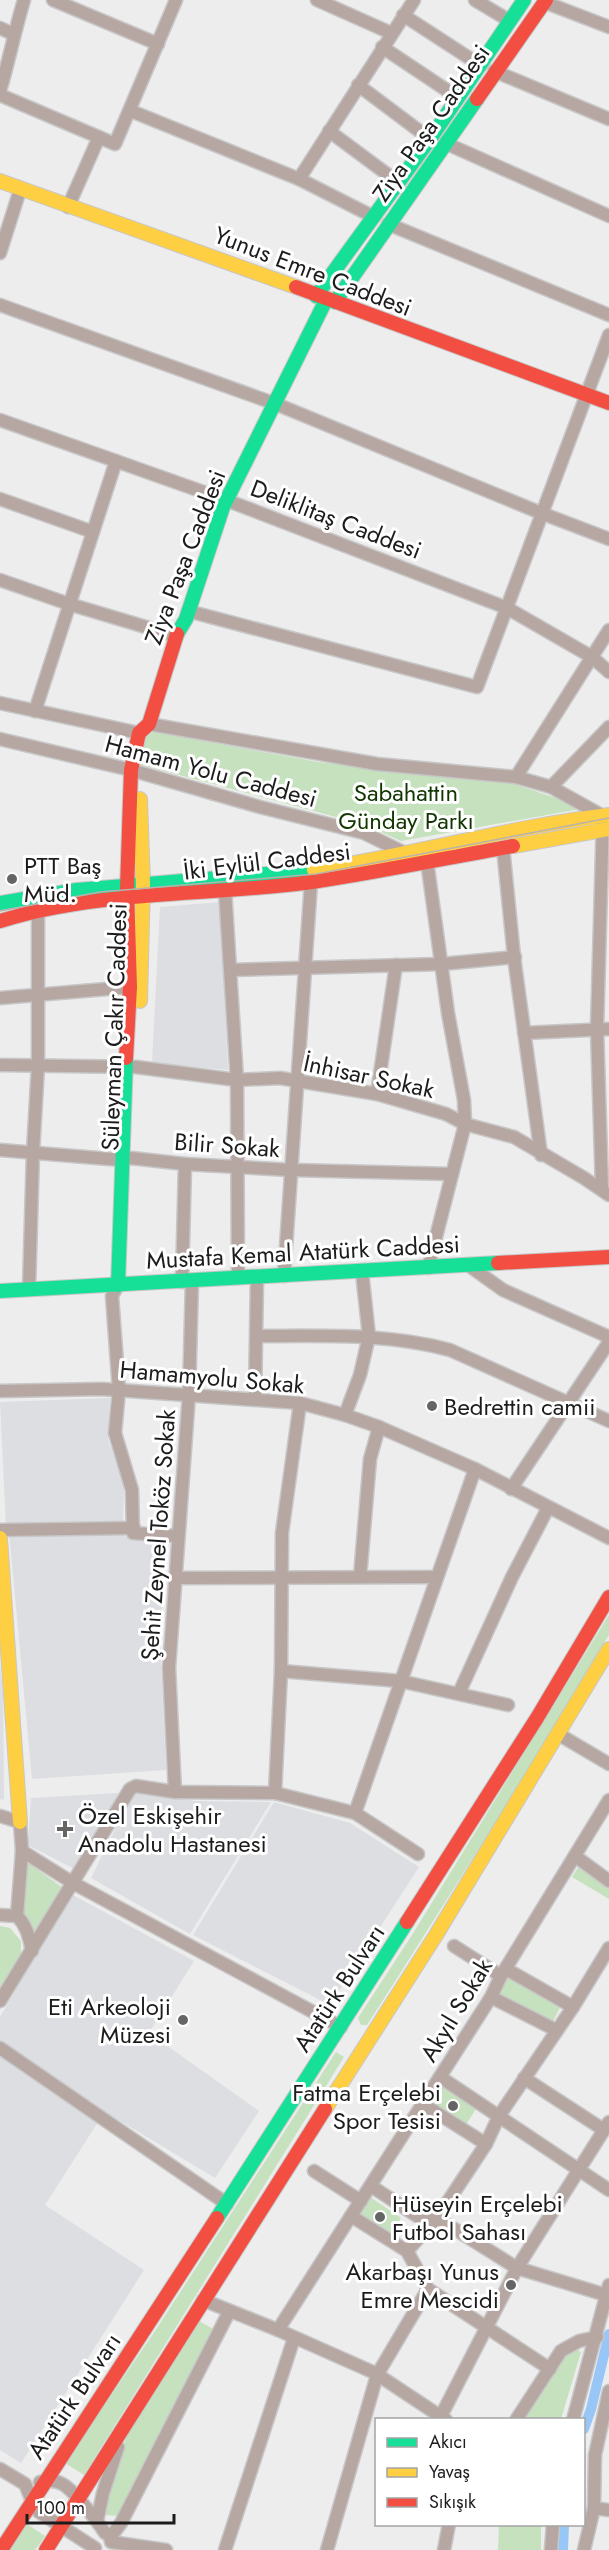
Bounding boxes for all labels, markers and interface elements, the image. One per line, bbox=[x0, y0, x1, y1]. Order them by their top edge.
street label: Ziya Paşa Caddesi bbox=[364, 37, 498, 209]
street label: Yunus Emre Caddesi bbox=[209, 217, 417, 325]
street label: Ziya Paşa Caddesi bbox=[136, 465, 234, 649]
street label: Deliklitaş Caddesi bbox=[245, 470, 427, 568]
street label: Hamam Yolu Caddesi bbox=[101, 726, 321, 816]
park label: Sabahattin Günday Parkı bbox=[338, 775, 474, 838]
street label: İki Eylül Caddesi bbox=[181, 833, 353, 889]
place label: PTT Baş Müd. bbox=[24, 848, 101, 911]
marker: PTT Baş Müd. bbox=[5, 872, 19, 886]
street label: Süleyman Çakır Caddesi bbox=[92, 903, 136, 1151]
street label: İnhisar Sokak bbox=[300, 1045, 438, 1107]
street label: Bilir Sokak bbox=[173, 1124, 281, 1166]
street label: Mustafa Kemal Atatürk Caddesi bbox=[145, 1226, 461, 1278]
street label: Hamamyolu Sokak bbox=[118, 1351, 306, 1403]
place label: Bedrettin camii bbox=[444, 1389, 595, 1424]
marker: Bedrettin camii bbox=[425, 1399, 439, 1413]
street label: Şehit Zeynel Toköz Sokak bbox=[132, 1408, 184, 1662]
place label: Özel Eskişehir Anadolu Hastanesi bbox=[78, 1798, 267, 1861]
marker: Özel Eskişehir Anadolu Hastanesi bbox=[56, 1820, 74, 1838]
street label: Atatürk Bulvarı bbox=[285, 1917, 393, 2059]
street label: Akyıl Sokak bbox=[411, 1951, 501, 2068]
place label: Eti Arkeoloji Müzesi bbox=[48, 1989, 171, 2052]
marker: Eti Arkeoloji Müzesi bbox=[176, 2013, 190, 2027]
place label: Fatma Erçelebi Spor Tesisi bbox=[292, 2075, 441, 2138]
marker: Fatma Erçelebi Spor Tesisi bbox=[446, 2099, 460, 2113]
place label: Hüseyin Erçelebi Futbol Sahası bbox=[392, 2186, 563, 2249]
marker: Hüseyin Erçelebi Futbol Sahası bbox=[373, 2210, 387, 2224]
place label: Akarbaşı Yunus Emre Mescidi bbox=[345, 2254, 499, 2317]
marker: Akarbaşı Yunus Emre Mescidi bbox=[504, 2278, 518, 2292]
street label: Atatürk Bulvarı bbox=[19, 2326, 129, 2466]
legend bbox=[375, 2418, 585, 2526]
text: Akıcı bbox=[429, 2429, 467, 2455]
text: Yavaş bbox=[429, 2459, 470, 2485]
scale bar bbox=[27, 2487, 174, 2525]
text: Sıkışık bbox=[429, 2489, 476, 2515]
text: 100 m bbox=[36, 2495, 85, 2521]

